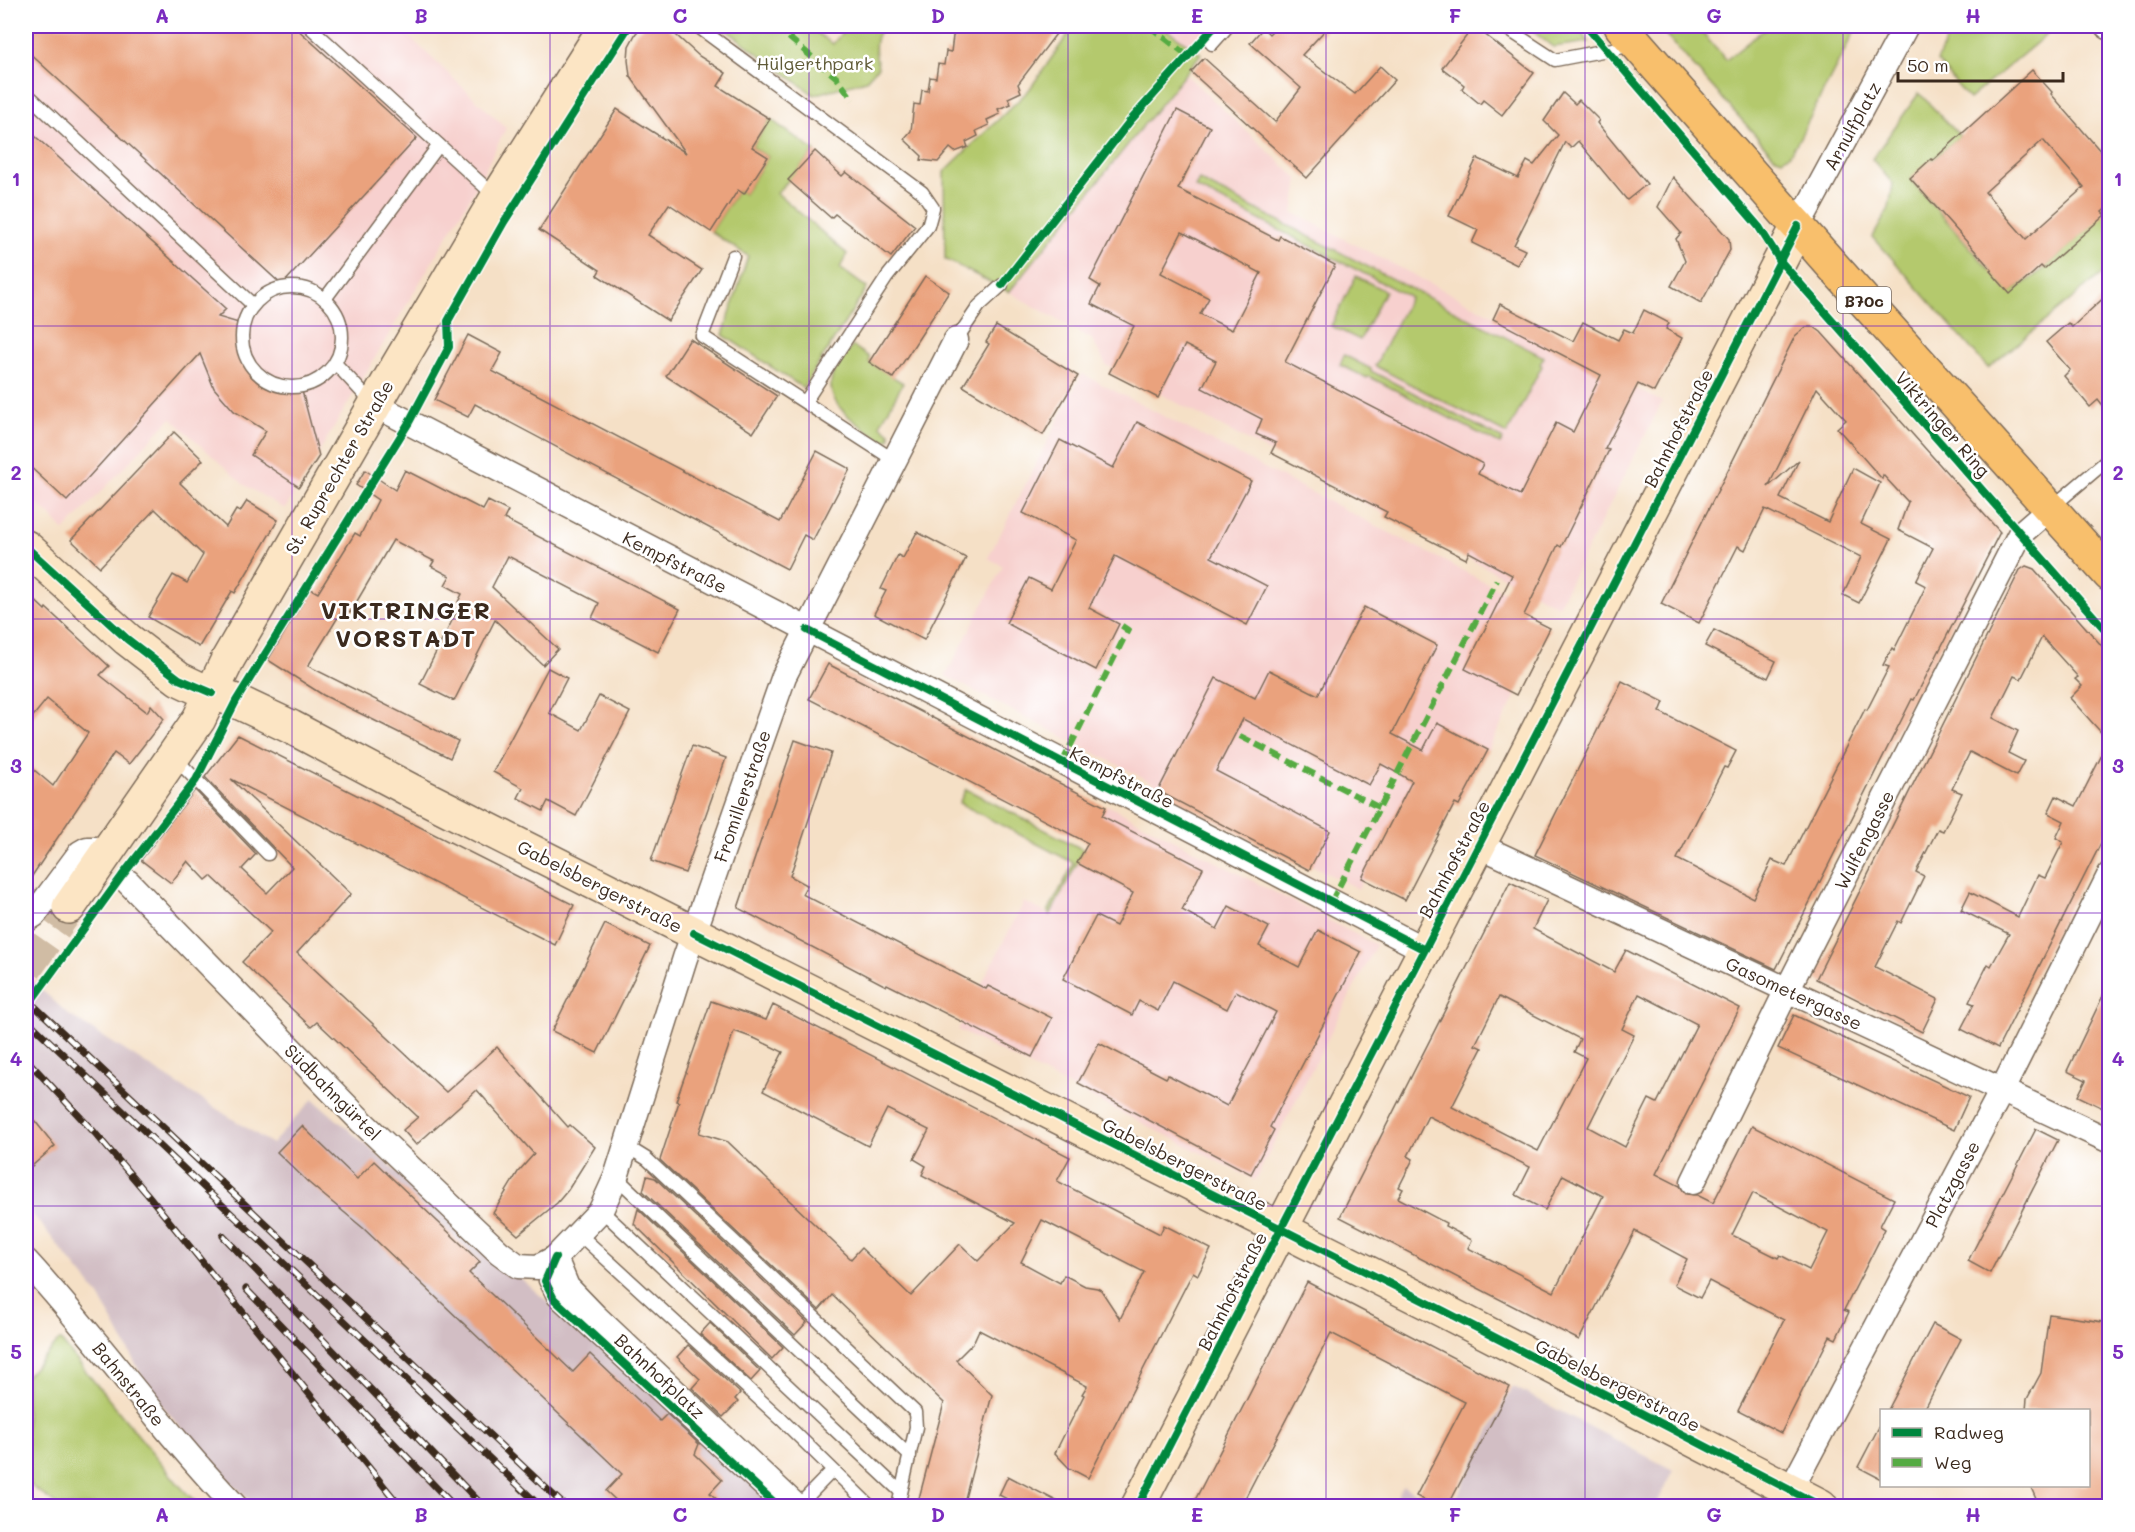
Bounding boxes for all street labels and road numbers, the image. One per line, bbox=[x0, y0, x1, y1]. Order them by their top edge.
street label: Arnulfplatz bbox=[1818, 77, 1886, 175]
road number: B70c bbox=[1837, 287, 1891, 313]
street label: Bahnhofstraße bbox=[1638, 365, 1718, 491]
street label: Viktringer Ring bbox=[1890, 366, 1996, 482]
street label: St. Ruprechter Straße bbox=[279, 376, 399, 558]
street label: Kempfstraße bbox=[619, 525, 731, 599]
street label: Fromillerstraße bbox=[708, 727, 776, 865]
street label: Kempfstraße bbox=[1066, 740, 1178, 814]
street label: Wulfengasse bbox=[1829, 786, 1899, 894]
street label: Bahnhofstraße bbox=[1413, 796, 1495, 922]
street label: Gabelsbergerstraße bbox=[513, 834, 687, 938]
street label: Gasometergasse bbox=[1722, 951, 1866, 1035]
street label: Südbahngürtel bbox=[280, 1039, 386, 1145]
street label: Gabelsbergerstraße bbox=[1098, 1112, 1272, 1216]
street label: Platzgasse bbox=[1919, 1136, 1985, 1232]
street label: Bahnhofstraße bbox=[1192, 1228, 1272, 1354]
street label: Bahnhofplatz bbox=[610, 1328, 710, 1424]
street label: Gabelsbergerstraße bbox=[1531, 1333, 1705, 1437]
street label: Bahnstraße bbox=[88, 1337, 170, 1431]

